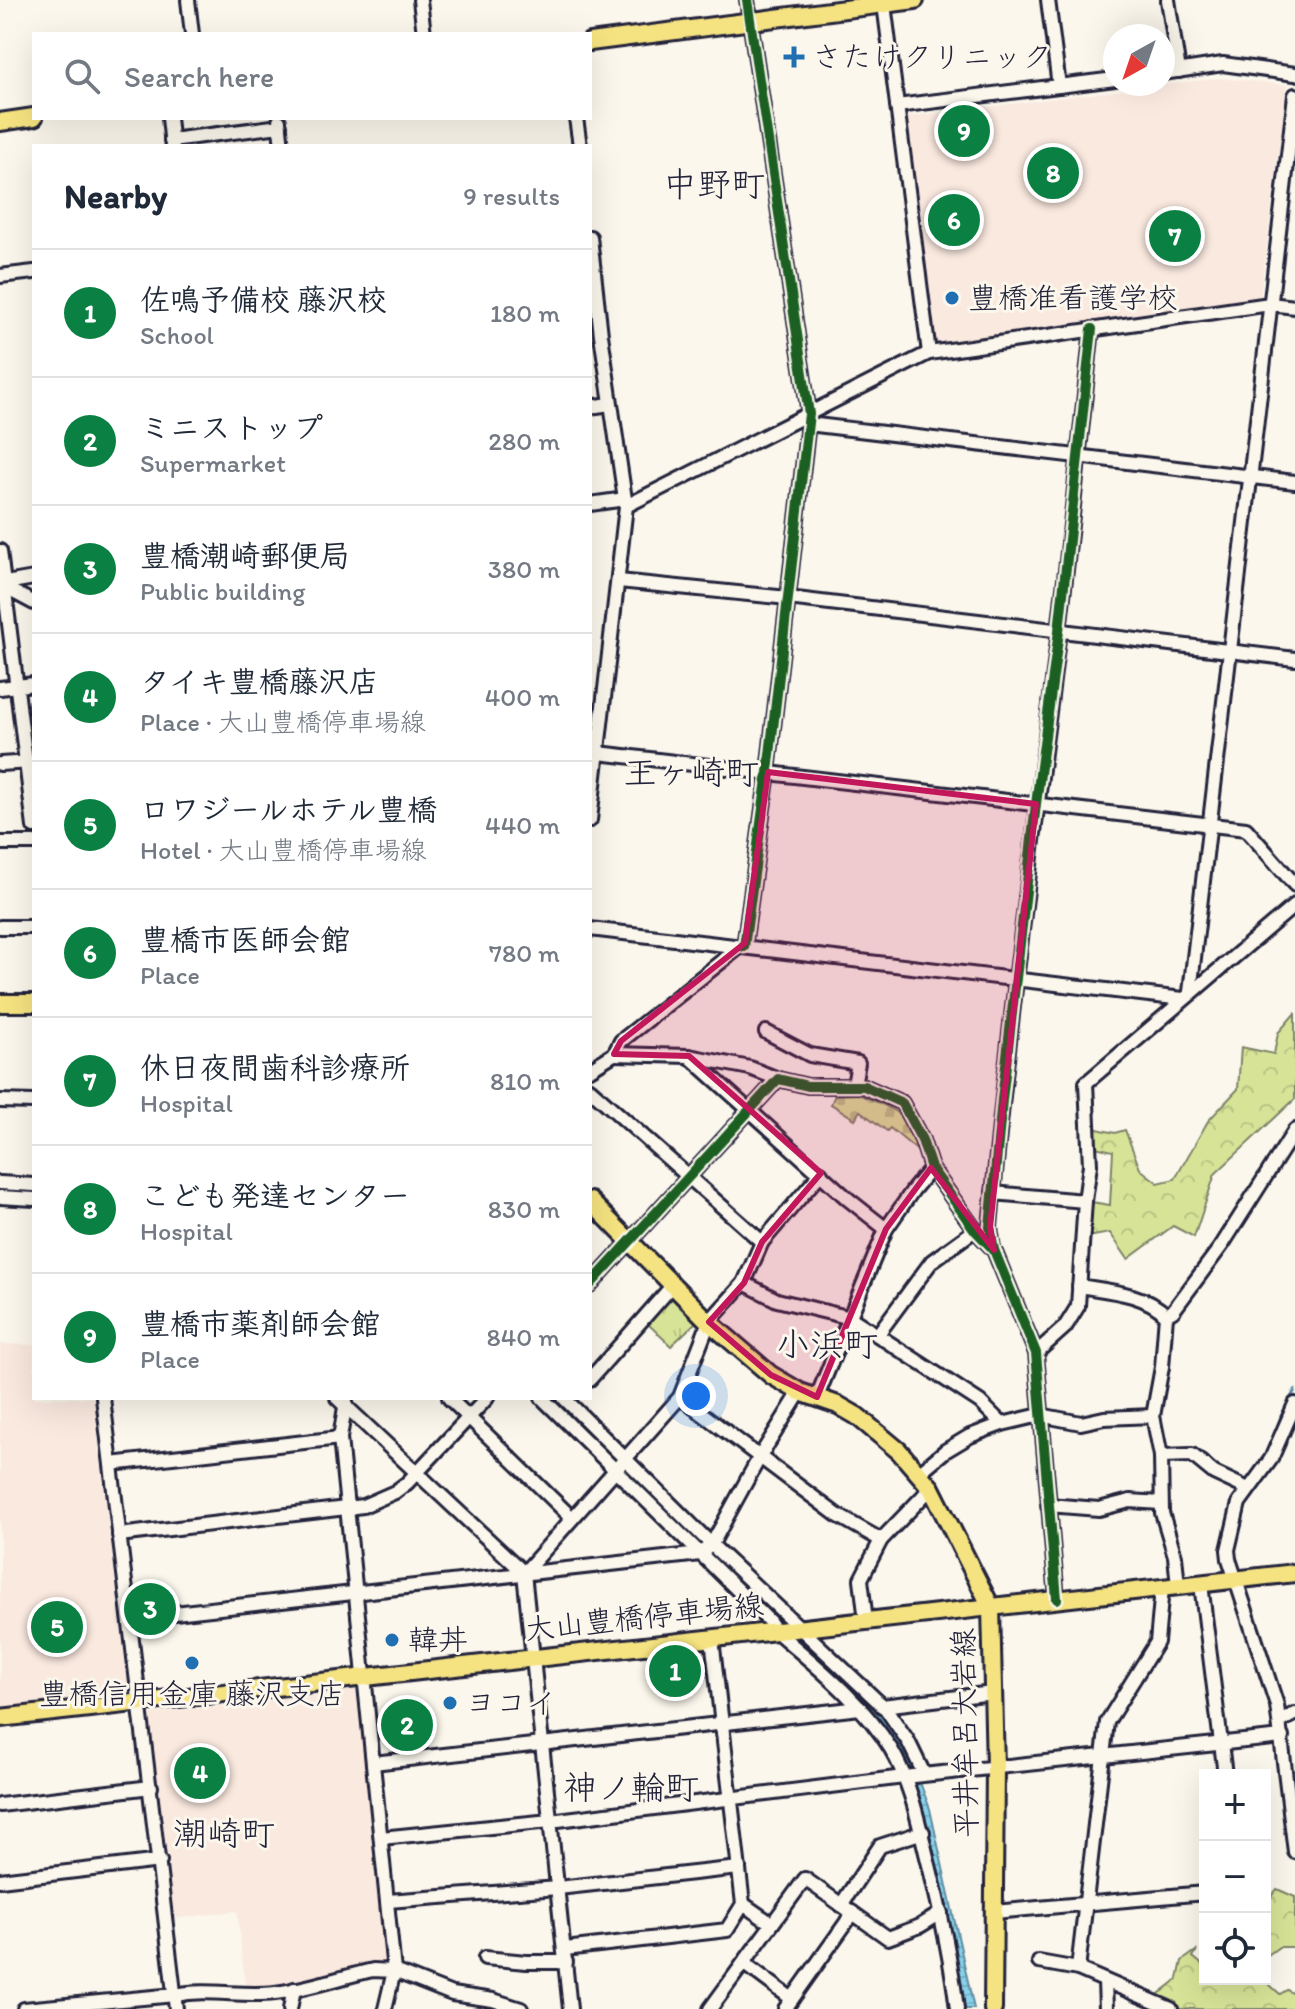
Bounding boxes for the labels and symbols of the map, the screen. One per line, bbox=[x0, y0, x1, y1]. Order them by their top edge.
north arrow bbox=[1103, 24, 1175, 96]
place label: さたけクリニック bbox=[812, 38, 1052, 75]
marker: さたけクリニック bbox=[783, 46, 805, 68]
pin: 9 bbox=[938, 101, 990, 161]
pin: 8 bbox=[1027, 143, 1079, 203]
district label: 中野町 bbox=[663, 164, 765, 205]
pin: 6 bbox=[928, 190, 980, 250]
pin: 7 bbox=[1149, 206, 1201, 266]
place label: 豊橋准看護学校 bbox=[968, 279, 1178, 316]
marker: 豊橋准看護学校 bbox=[943, 289, 961, 307]
district label: 王ヶ崎町 bbox=[623, 752, 759, 793]
district label: 小浜町 bbox=[776, 1324, 878, 1365]
your location bbox=[676, 1376, 716, 1416]
pin: 3 bbox=[124, 1579, 176, 1639]
street label: 大山豊橋停車場線 bbox=[523, 1586, 765, 1647]
pin: 5 bbox=[31, 1597, 83, 1657]
place label: 韓丼 bbox=[408, 1621, 468, 1658]
street label: 平井牟呂大岩線 bbox=[944, 1628, 985, 1838]
marker: 韓丼 bbox=[383, 1631, 401, 1649]
pin: 1 bbox=[649, 1641, 701, 1701]
marker: 豊橋信用金庫 藤沢支店 bbox=[183, 1654, 201, 1672]
place label: 豊橋信用金庫 藤沢支店 bbox=[39, 1675, 345, 1712]
place label: ヨコイ bbox=[466, 1684, 556, 1721]
marker: ヨコイ bbox=[441, 1694, 459, 1712]
pin: 2 bbox=[381, 1695, 433, 1755]
pin: 4 bbox=[174, 1743, 226, 1803]
district label: 神ノ輪町 bbox=[563, 1767, 699, 1808]
district label: 潮崎町 bbox=[173, 1813, 275, 1854]

